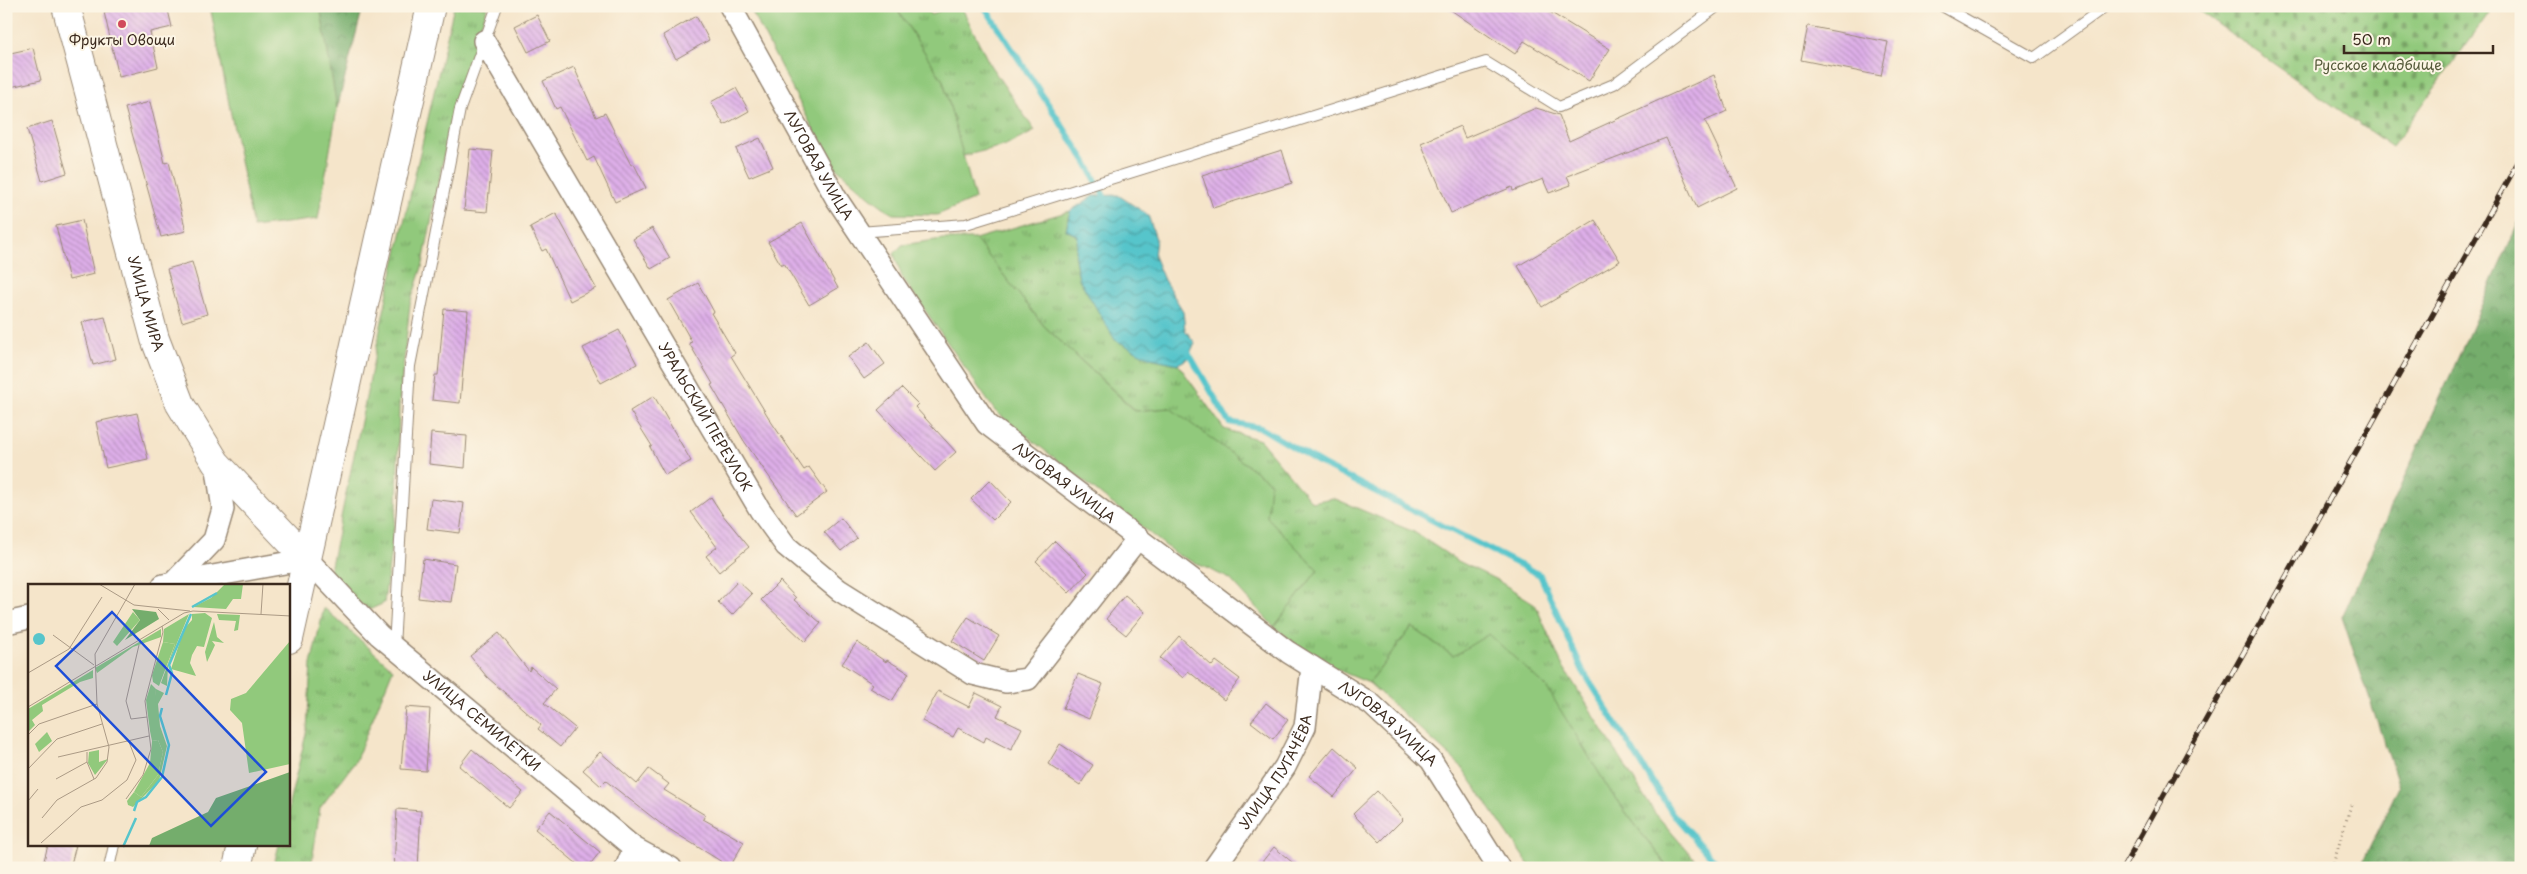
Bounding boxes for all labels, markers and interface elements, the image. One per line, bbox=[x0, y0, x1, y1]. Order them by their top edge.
marker: Фрукты Овощи bbox=[116, 18, 128, 30]
scale bar bbox=[2344, 22, 2493, 54]
text: 50 m bbox=[2352, 27, 2391, 50]
place label: Фрукты Овощи bbox=[69, 29, 175, 50]
park label: Русское кладбище bbox=[2314, 54, 2442, 75]
street label: ЛУГОВАЯ УЛИЦА bbox=[779, 106, 859, 224]
street label: УЛИЦА МИРА bbox=[123, 253, 170, 355]
street label: УРАЛЬСКИЙ ПЕРЕУЛОК bbox=[654, 338, 758, 495]
street label: ЛУГОВАЯ УЛИЦА bbox=[1009, 436, 1120, 528]
inset map bbox=[28, 584, 290, 846]
street label: УЛИЦА СЕМИЛЕТКИ bbox=[419, 665, 545, 776]
street label: ЛУГОВАЯ УЛИЦА bbox=[1335, 675, 1442, 771]
street label: УЛИЦА ПУГАЧЁВА bbox=[1234, 714, 1316, 833]

